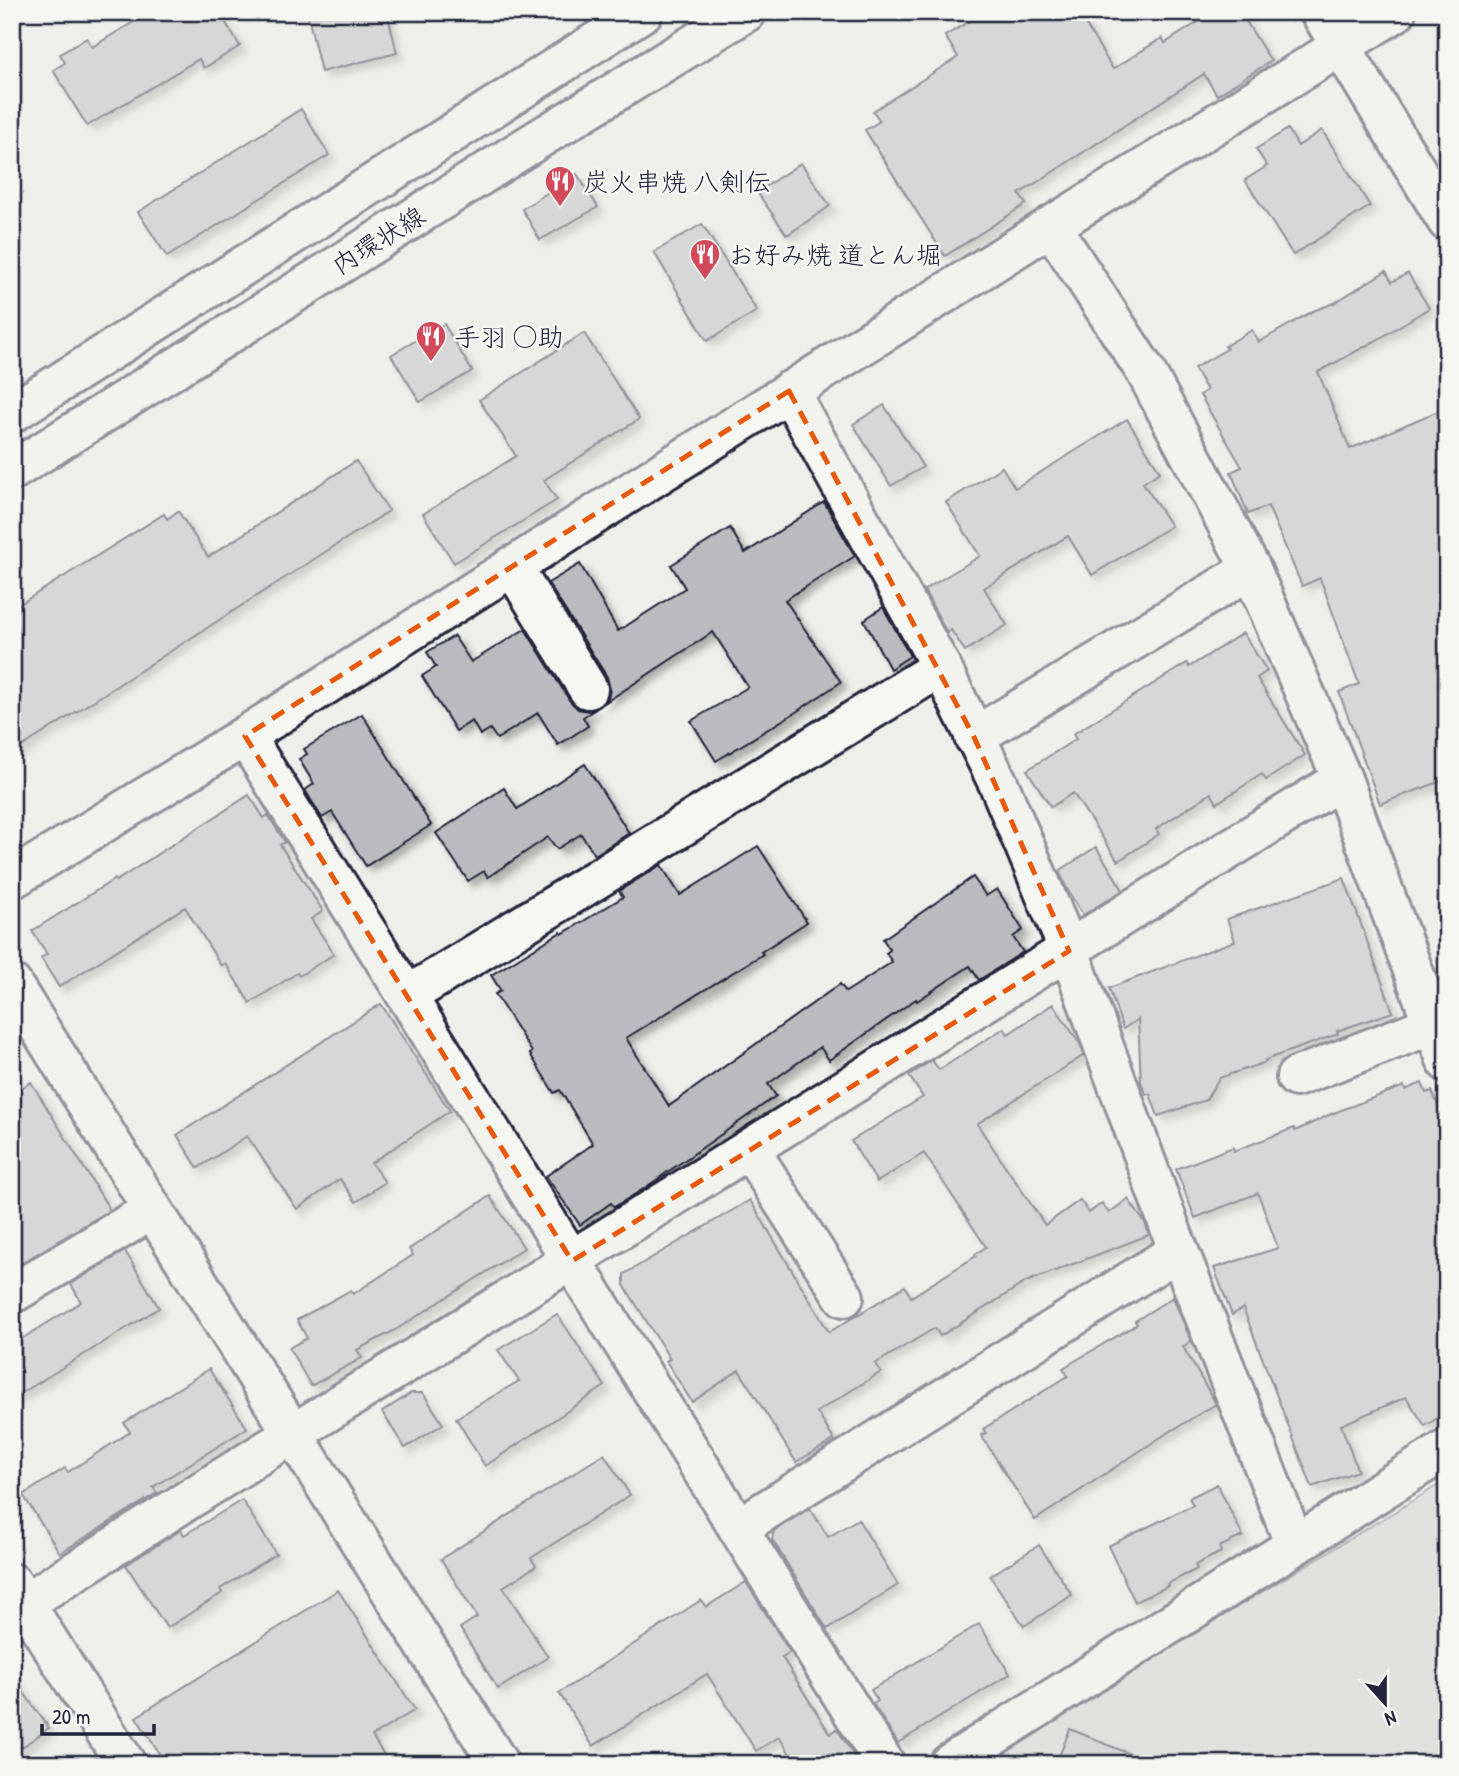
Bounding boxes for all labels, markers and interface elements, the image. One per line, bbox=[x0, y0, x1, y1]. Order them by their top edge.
restaurant icon: 炭火串焼 八剣伝 bbox=[543, 164, 577, 208]
place label: 炭火串焼 八剣伝 bbox=[583, 164, 771, 199]
street label: 内環状線 bbox=[325, 198, 431, 282]
restaurant icon: お好み焼 道とん堀 bbox=[688, 237, 722, 281]
place label: お好み焼 道とん堀 bbox=[728, 237, 942, 272]
restaurant icon: 手羽 ○助 bbox=[414, 319, 448, 363]
place label: 手羽 ○助 bbox=[454, 319, 564, 354]
north arrow bbox=[1350, 1668, 1420, 1738]
scale bar bbox=[42, 1692, 154, 1736]
text: 20 m bbox=[52, 1702, 90, 1731]
text: N bbox=[1382, 1705, 1400, 1733]

